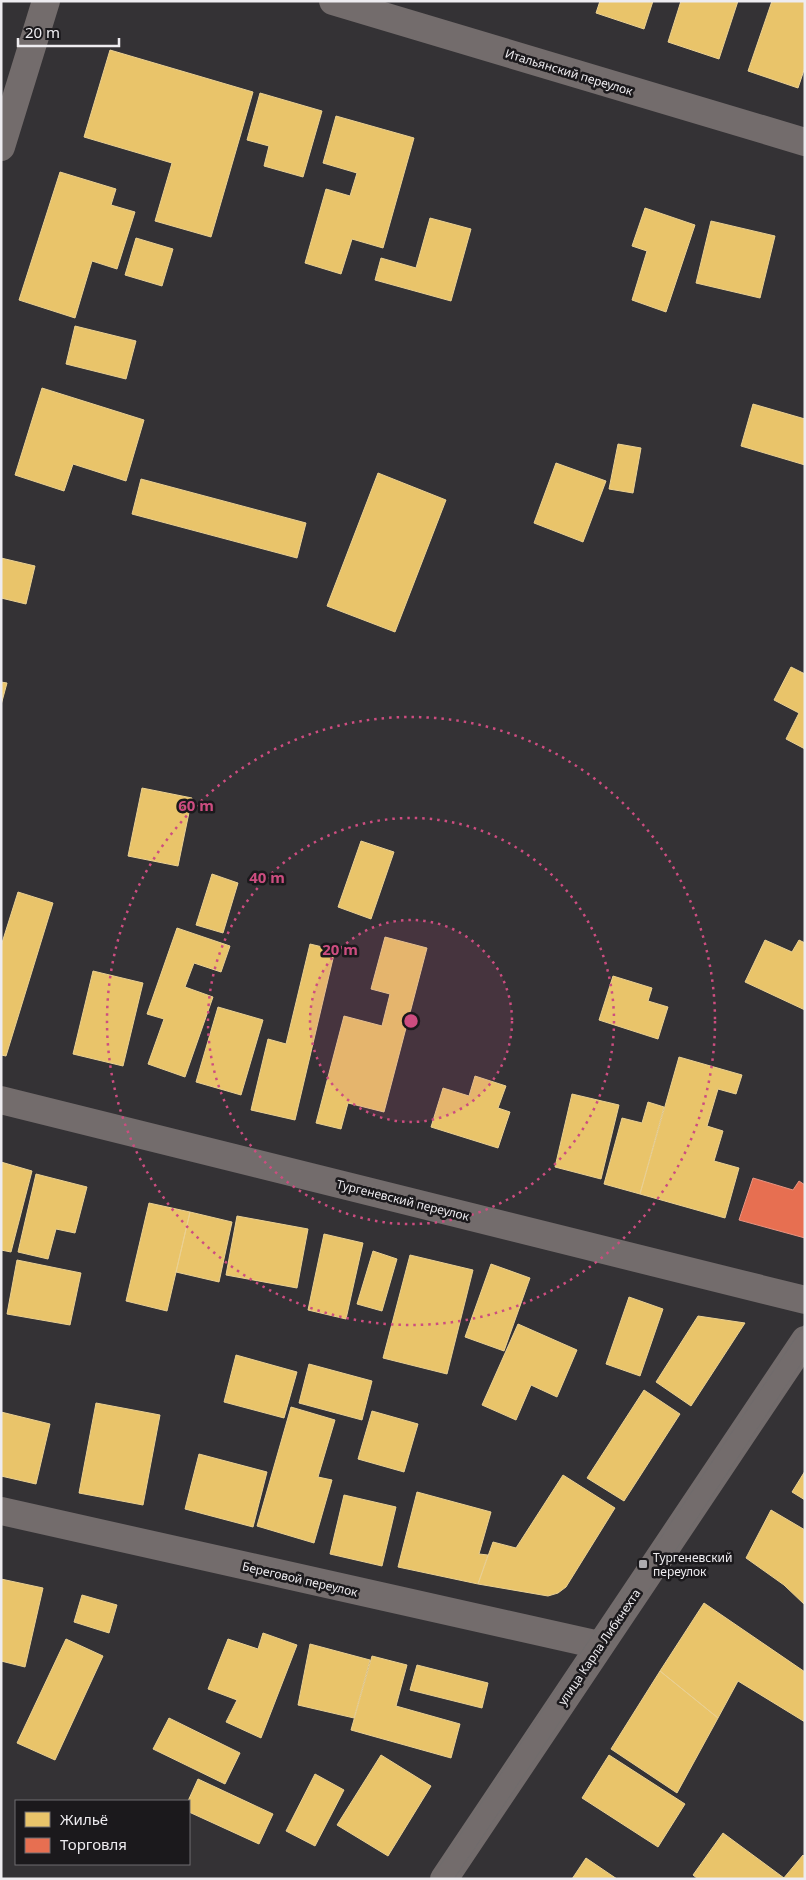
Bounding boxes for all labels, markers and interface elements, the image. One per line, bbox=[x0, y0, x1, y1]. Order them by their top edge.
scale bar bbox=[18, 15, 119, 47]
text: 20 m bbox=[25, 22, 60, 42]
street label: Итальянский переулок bbox=[503, 44, 636, 100]
text: 60 m bbox=[178, 795, 214, 815]
text: 40 m bbox=[249, 867, 285, 887]
text: 20 m bbox=[322, 939, 358, 959]
centre of rings bbox=[402, 1012, 420, 1030]
street label: Тургеневский переулок bbox=[335, 1175, 472, 1225]
place label: Тургеневский переулок bbox=[653, 1549, 733, 1580]
street label: Береговой переулок bbox=[241, 1557, 360, 1601]
marker: Тургеневский переулок bbox=[637, 1558, 649, 1570]
street label: улица Карла Либкнехта bbox=[554, 1586, 644, 1708]
legend bbox=[15, 1800, 190, 1865]
text: Жильё bbox=[60, 1809, 108, 1829]
text: Торговля bbox=[60, 1834, 127, 1854]

